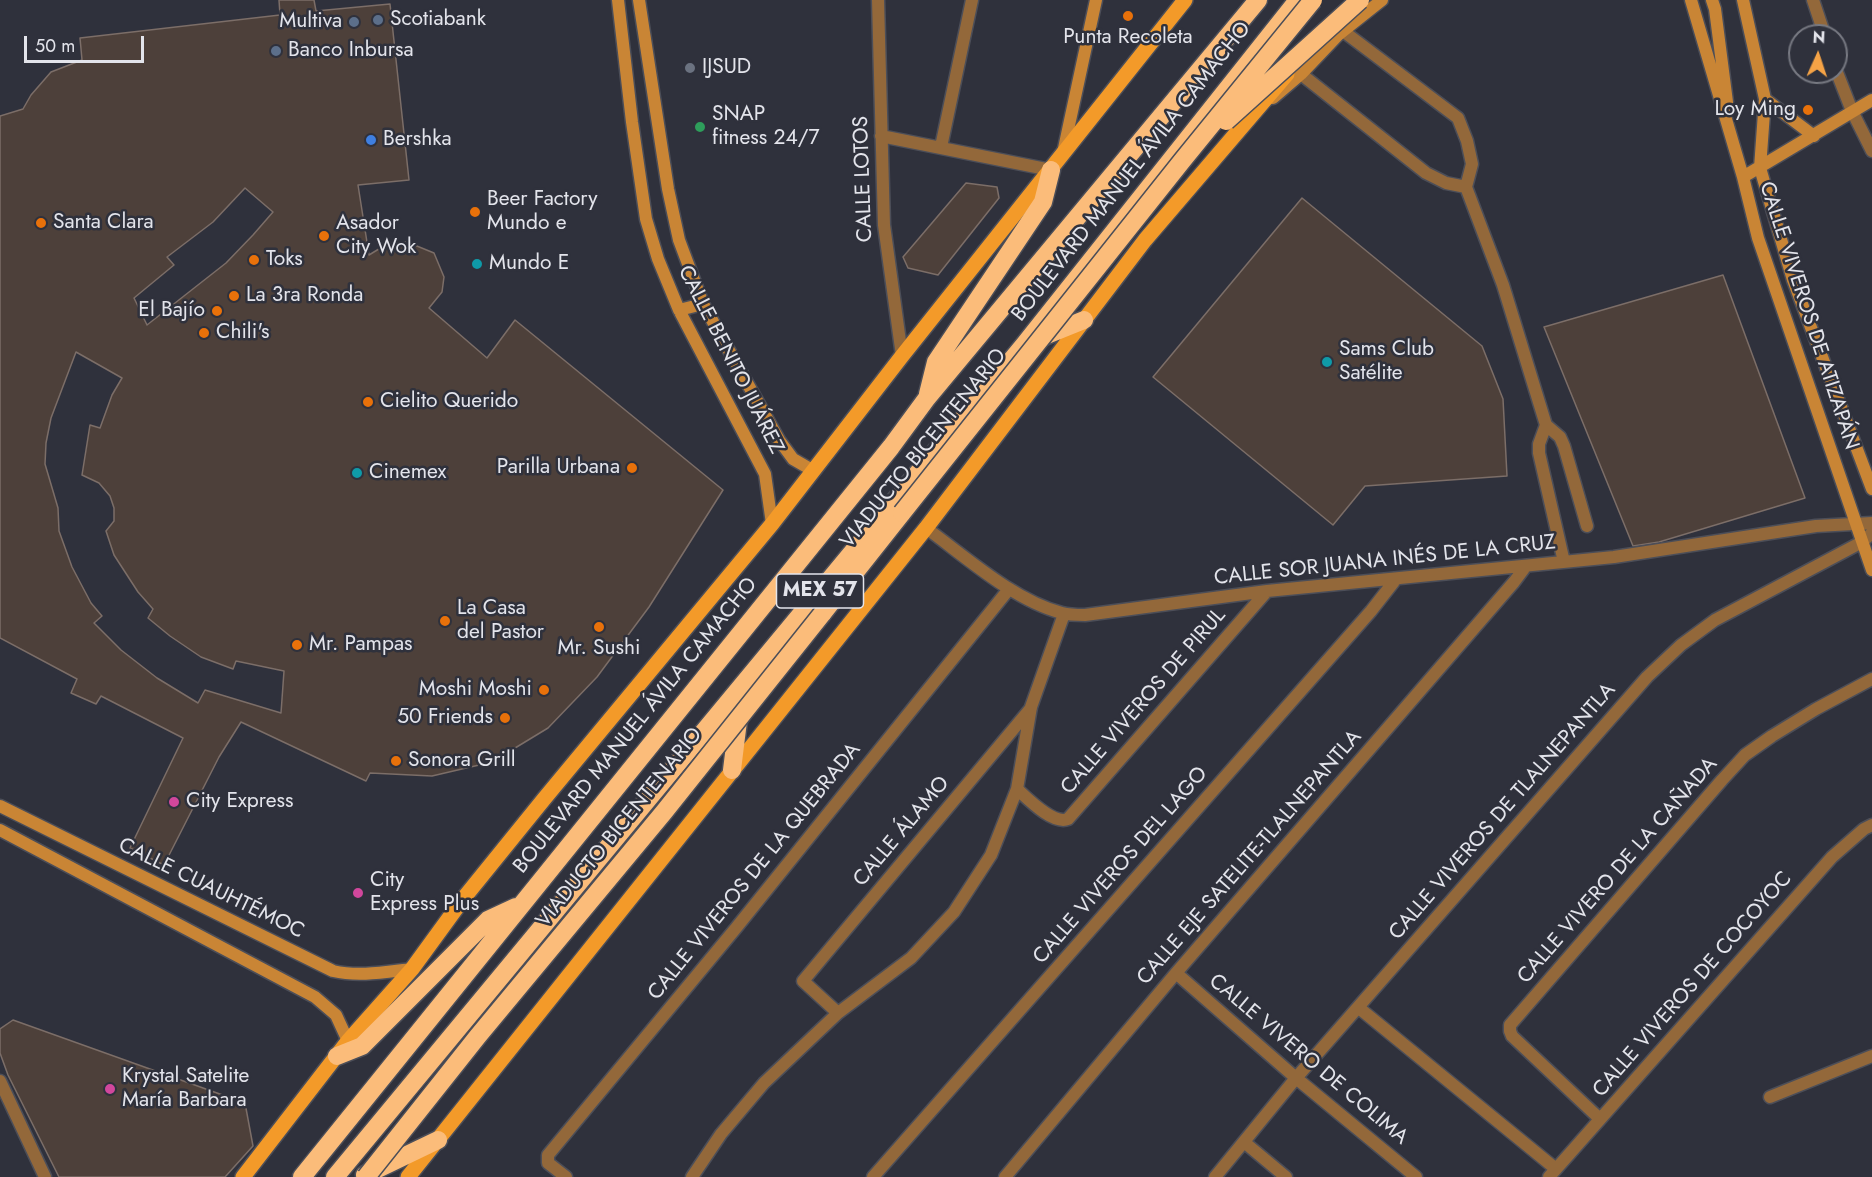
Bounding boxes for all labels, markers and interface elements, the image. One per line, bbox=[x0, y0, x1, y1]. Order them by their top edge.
place label: Scotiabank bbox=[390, 7, 486, 33]
place label: Multiva bbox=[279, 9, 342, 35]
marker: Punta Recoleta bbox=[1121, 9, 1135, 23]
marker: Scotiabank bbox=[371, 13, 385, 27]
marker: Multiva bbox=[347, 15, 361, 29]
street label: BOULEVARD MANUEL ÁVILA CAMACHO bbox=[1007, 17, 1257, 327]
scale bar bbox=[27, 24, 147, 62]
north arrow bbox=[1788, 24, 1848, 84]
place label: Punta Recoleta bbox=[1063, 25, 1193, 51]
text: N bbox=[1812, 26, 1826, 49]
text: 50 m bbox=[35, 33, 75, 59]
place label: Banco Inbursa bbox=[288, 38, 414, 64]
marker: Banco Inbursa bbox=[269, 44, 283, 58]
place label: IJSUD bbox=[702, 55, 751, 81]
marker: IJSUD bbox=[683, 61, 697, 75]
place label: Loy Ming bbox=[1714, 97, 1796, 123]
place label: SNAP fitness 24/7 bbox=[712, 102, 820, 152]
marker: Loy Ming bbox=[1801, 103, 1815, 117]
street label: CALLE LOTOS bbox=[849, 115, 879, 243]
marker: SNAP fitness 24/7 bbox=[693, 120, 707, 134]
place label: Bershka bbox=[383, 127, 452, 153]
marker: Bershka bbox=[364, 133, 378, 147]
street label: CALLE VIVEROS DE ATIZAPÁN bbox=[1753, 179, 1863, 453]
place label: Beer Factory Mundo e bbox=[487, 187, 597, 237]
marker: Beer Factory Mundo e bbox=[468, 205, 482, 219]
place label: Santa Clara bbox=[53, 210, 154, 236]
place label: Asador City Wok bbox=[336, 211, 416, 261]
marker: Santa Clara bbox=[34, 216, 48, 230]
marker: Asador City Wok bbox=[317, 229, 331, 243]
place label: Toks bbox=[266, 247, 303, 273]
place label: Mundo E bbox=[489, 251, 569, 277]
marker: Toks bbox=[247, 253, 261, 267]
marker: Mundo E bbox=[470, 257, 484, 271]
street label: CALLE BENITO JUÁREZ bbox=[672, 262, 788, 458]
place label: La 3ra Ronda bbox=[246, 283, 363, 309]
marker: La 3ra Ronda bbox=[227, 289, 241, 303]
place label: El Bajío bbox=[138, 298, 205, 324]
marker: El Bajío bbox=[210, 304, 224, 318]
place label: Chili's bbox=[216, 320, 270, 346]
marker: Chili's bbox=[197, 326, 211, 340]
place label: Sams Club Satélite bbox=[1339, 337, 1434, 387]
street label: VIADUCTO BICENTENARIO bbox=[836, 344, 1012, 554]
marker: Sams Club Satélite bbox=[1320, 355, 1334, 369]
place label: Cielito Querido bbox=[380, 389, 518, 415]
marker: Cielito Querido bbox=[361, 395, 375, 409]
place label: Parilla Urbana bbox=[497, 455, 620, 481]
place label: Cinemex bbox=[369, 460, 446, 486]
marker: Parilla Urbana bbox=[625, 461, 639, 475]
marker: Cinemex bbox=[350, 466, 364, 480]
street label: CALLE SOR JUANA INÉS DE LA CRUZ bbox=[1213, 531, 1557, 591]
street label: BOULEVARD MANUEL ÁVILA CAMACHO bbox=[509, 573, 763, 879]
road number: MEX 57 bbox=[776, 574, 864, 608]
place label: La Casa del Pastor bbox=[457, 596, 544, 646]
street label: CALLE VIVEROS DE PIRUL bbox=[1056, 604, 1232, 800]
marker: La Casa del Pastor bbox=[438, 614, 452, 628]
marker: Mr. Sushi bbox=[592, 620, 606, 634]
place label: Mr. Pampas bbox=[309, 632, 412, 658]
place label: Mr. Sushi bbox=[557, 636, 641, 662]
marker: Mr. Pampas bbox=[290, 638, 304, 652]
place label: Moshi Moshi bbox=[419, 677, 532, 703]
street label: CALLE VIVEROS DE TLALNEPANTLA bbox=[1385, 678, 1621, 946]
marker: Moshi Moshi bbox=[537, 683, 551, 697]
place label: 50 Friends bbox=[397, 705, 493, 731]
marker: 50 Friends bbox=[498, 711, 512, 725]
street label: VIADUCTO BICENTENARIO bbox=[532, 723, 708, 933]
street label: CALLE EJE SATELITE-TLALNEPANTLA bbox=[1132, 725, 1368, 991]
street label: CALLE VIVEROS DE LA QUEBRADA bbox=[643, 738, 867, 1006]
place label: Sonora Grill bbox=[408, 748, 516, 774]
street label: CALLE VIVERO DE LA CAÑADA bbox=[1513, 753, 1723, 989]
marker: Sonora Grill bbox=[389, 754, 403, 768]
street label: CALLE VIVEROS DEL LAGO bbox=[1028, 762, 1214, 970]
street label: CALLE ÁLAMO bbox=[849, 772, 955, 892]
place label: City Express bbox=[186, 789, 293, 815]
marker: City Express bbox=[167, 795, 181, 809]
street label: CALLE CUAUHTÉMOC bbox=[114, 833, 308, 945]
street label: CALLE VIVEROS DE COCOYOC bbox=[1588, 867, 1798, 1103]
place label: City Express Plus bbox=[370, 868, 479, 918]
marker: City Express Plus bbox=[351, 886, 365, 900]
street label: CALLE VIVERO DE COLIMA bbox=[1203, 969, 1413, 1151]
place label: Krystal Satelite María Barbara bbox=[122, 1064, 249, 1114]
marker: Krystal Satelite María Barbara bbox=[103, 1082, 117, 1096]

